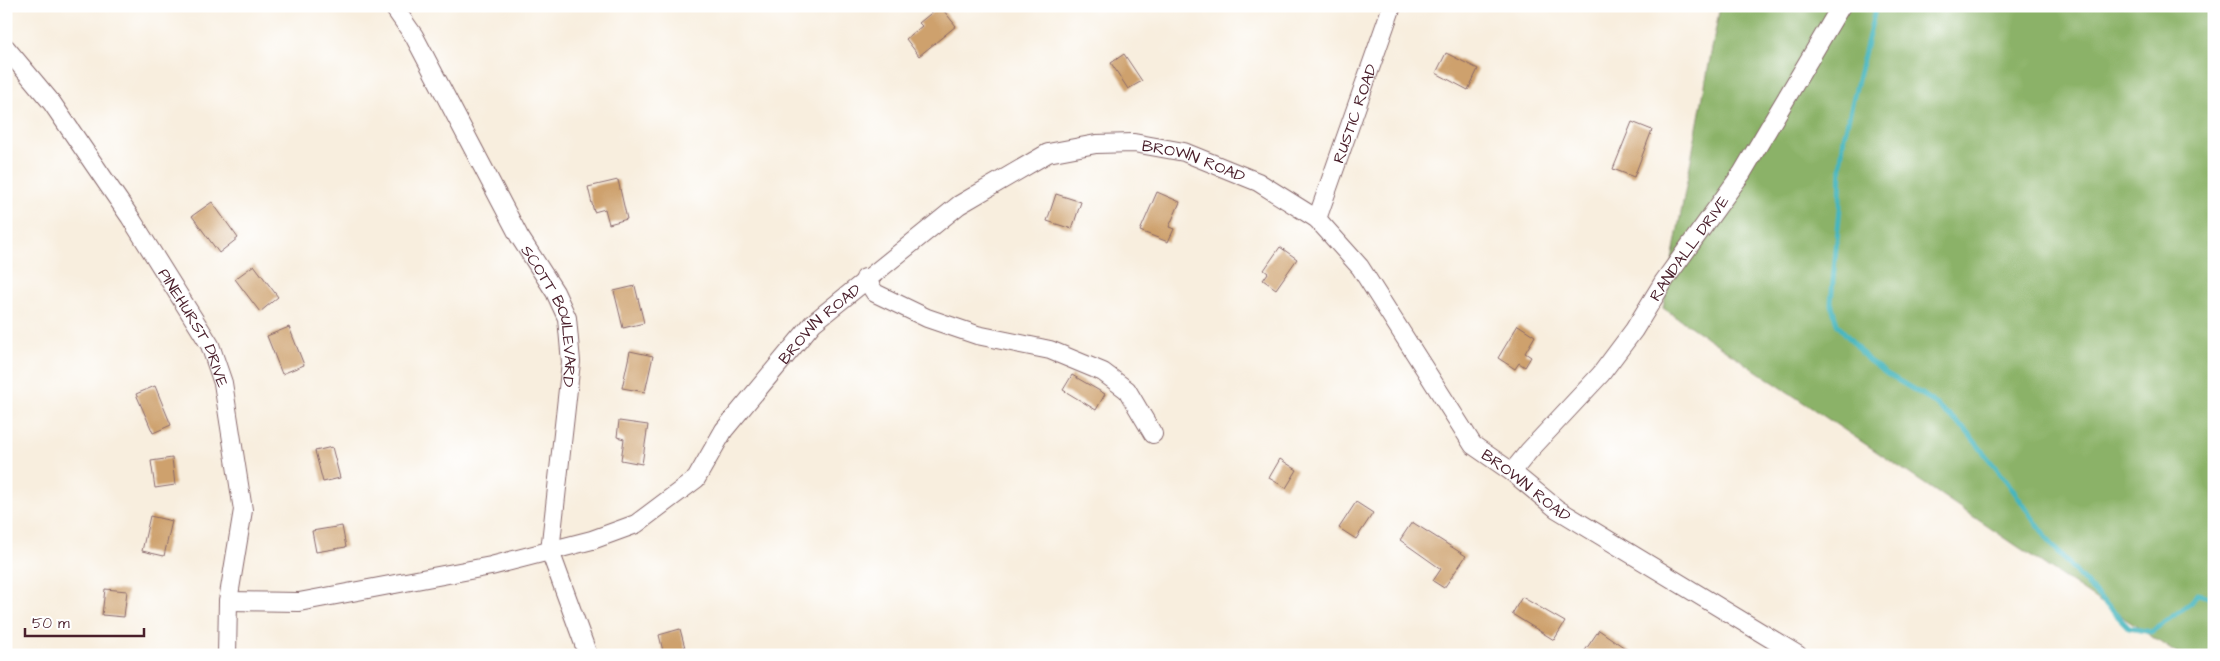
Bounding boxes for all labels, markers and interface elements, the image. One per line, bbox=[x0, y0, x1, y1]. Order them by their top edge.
street label: RUSTIC ROAD bbox=[1328, 61, 1383, 166]
street label: BROWN ROAD bbox=[1140, 135, 1248, 188]
street label: RANDALL DRIVE bbox=[1644, 191, 1735, 305]
street label: SCOTT BOULEVARD bbox=[516, 241, 581, 388]
street label: PINEHURST DRIVE bbox=[153, 264, 234, 391]
street label: BROWN ROAD bbox=[773, 279, 865, 369]
street label: BROWN ROAD bbox=[1477, 444, 1575, 527]
scale bar bbox=[25, 606, 144, 638]
text: 50 m bbox=[32, 613, 70, 634]

